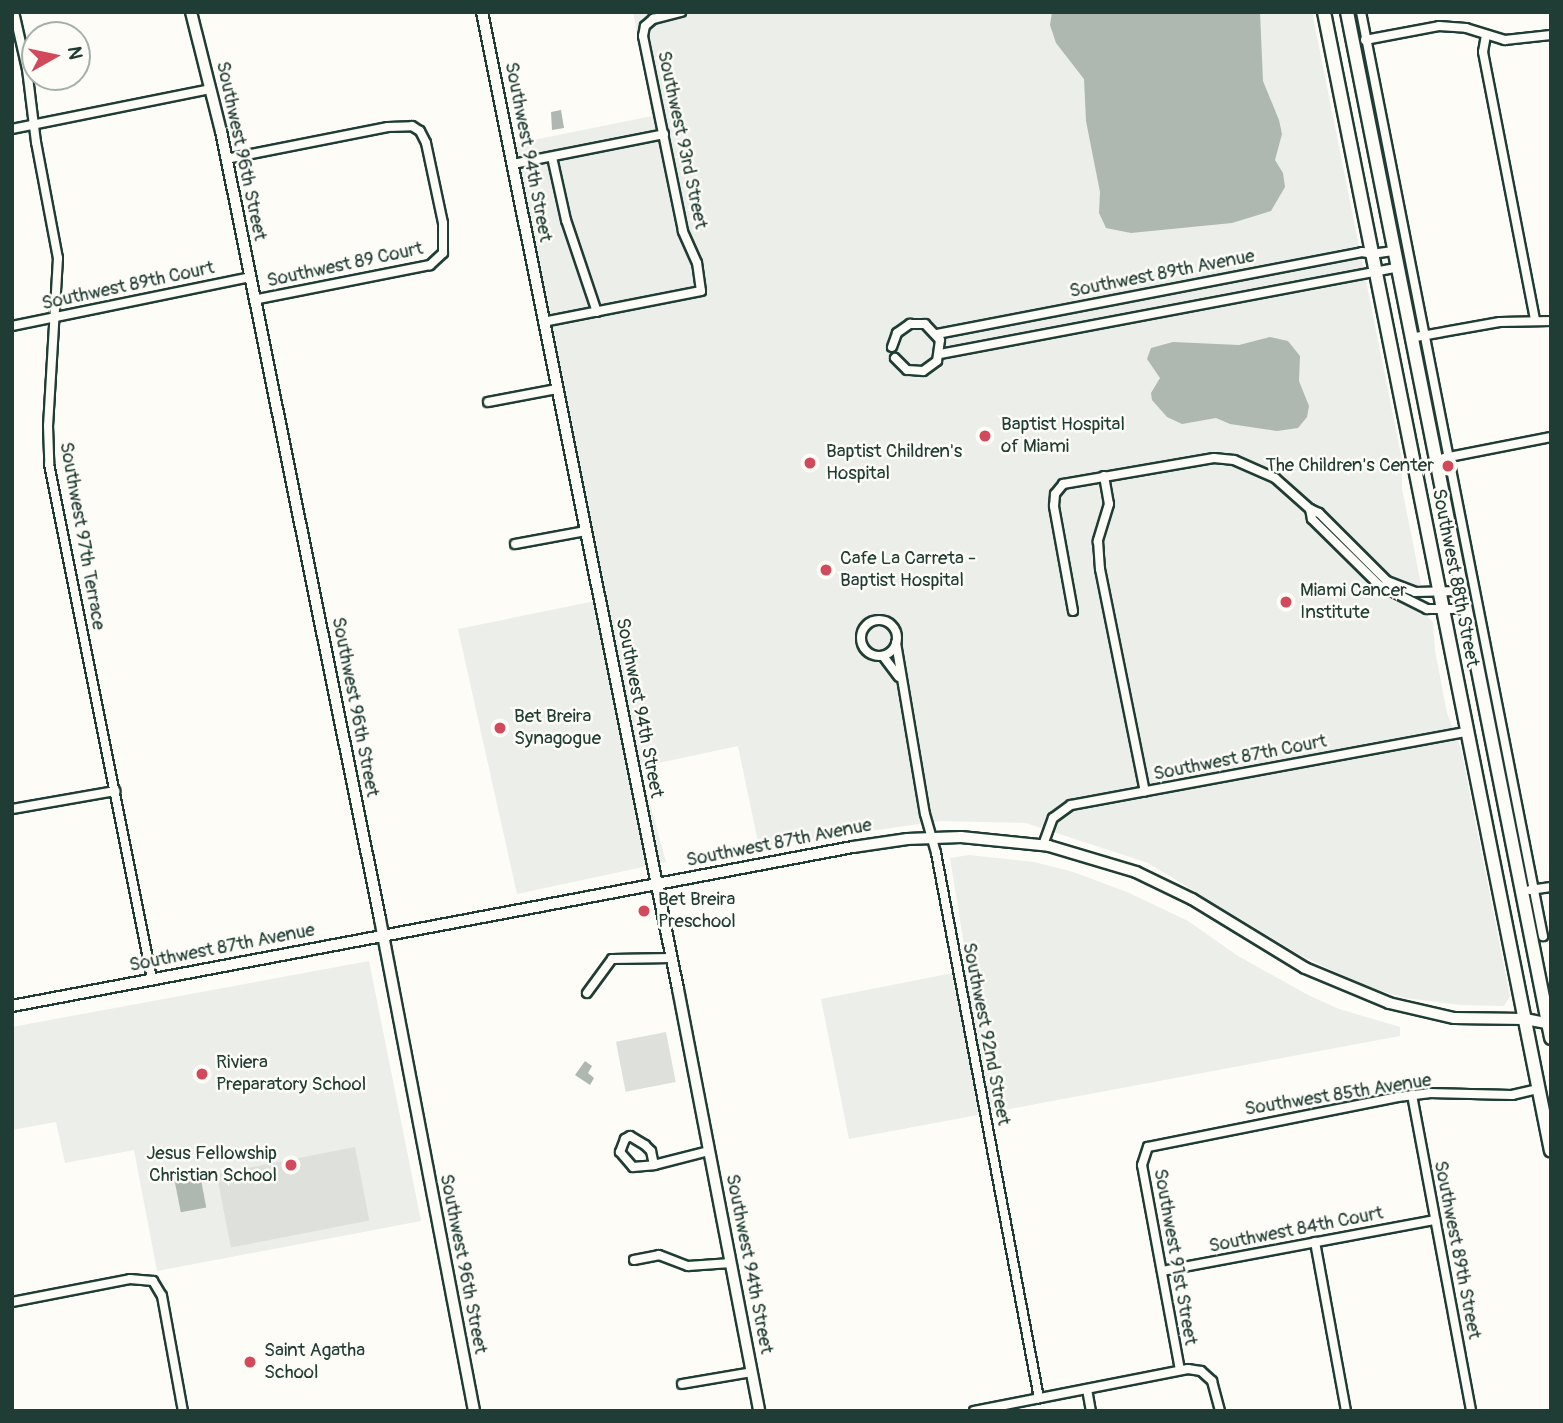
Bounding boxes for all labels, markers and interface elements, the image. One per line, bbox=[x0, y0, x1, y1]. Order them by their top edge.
north arrow bbox=[21, 21, 91, 91]
text: N bbox=[62, 45, 88, 61]
street label: Southwest 93rd Street bbox=[652, 49, 712, 231]
street label: Southwest 96th Street bbox=[211, 59, 271, 243]
street label: Southwest 94th Street bbox=[499, 60, 557, 244]
street label: Southwest 89 Court bbox=[265, 237, 425, 293]
street label: Southwest 89th Avenue bbox=[1067, 245, 1257, 303]
street label: Southwest 89th Court bbox=[40, 257, 216, 315]
place label: Baptist Hospital of Miami bbox=[1001, 414, 1125, 458]
marker: Baptist Hospital of Miami bbox=[975, 426, 995, 446]
street label: Southwest 97th Terrace bbox=[54, 440, 110, 632]
place label: Baptist Children's Hospital bbox=[826, 441, 962, 485]
marker: Baptist Children's Hospital bbox=[800, 453, 820, 473]
place label: The Children's Center bbox=[1265, 455, 1434, 477]
marker: The Children's Center bbox=[1440, 458, 1456, 474]
street label: Southwest 88th Street bbox=[1427, 487, 1483, 669]
place label: Cafe La Carreta - Baptist Hospital bbox=[840, 548, 976, 592]
marker: Cafe La Carreta - Baptist Hospital bbox=[818, 562, 834, 578]
place label: Miami Cancer Institute bbox=[1300, 580, 1407, 624]
marker: Miami Cancer Institute bbox=[1278, 594, 1294, 610]
street label: Southwest 96th Street bbox=[326, 615, 384, 799]
street label: Southwest 94th Street bbox=[610, 616, 668, 800]
place label: Bet Breira Synagogue bbox=[514, 706, 601, 750]
marker: Bet Breira Synagogue bbox=[492, 720, 508, 736]
street label: Southwest 87th Court bbox=[1151, 730, 1329, 786]
street label: Southwest 87th Avenue bbox=[684, 814, 874, 872]
place label: Bet Breira Preschool bbox=[658, 889, 736, 933]
marker: Bet Breira Preschool bbox=[636, 903, 652, 919]
street label: Southwest 87th Avenue bbox=[127, 919, 317, 977]
street label: Southwest 92nd Street bbox=[957, 941, 1015, 1127]
place label: Riviera Preparatory School bbox=[216, 1052, 366, 1096]
marker: Riviera Preparatory School bbox=[194, 1066, 210, 1082]
street label: Southwest 85th Avenue bbox=[1243, 1069, 1433, 1121]
place label: Jesus Fellowship Christian School bbox=[146, 1143, 277, 1187]
marker: Jesus Fellowship Christian School bbox=[283, 1157, 299, 1173]
street label: Southwest 89th Street bbox=[1428, 1159, 1486, 1341]
street label: Southwest 91st Street bbox=[1148, 1167, 1202, 1347]
street label: Southwest 96th Street bbox=[434, 1172, 492, 1356]
street label: Southwest 94th Street bbox=[720, 1172, 778, 1356]
street label: Southwest 84th Court bbox=[1207, 1202, 1385, 1258]
place label: Saint Agatha School bbox=[264, 1340, 365, 1384]
marker: Saint Agatha School bbox=[242, 1354, 258, 1370]

